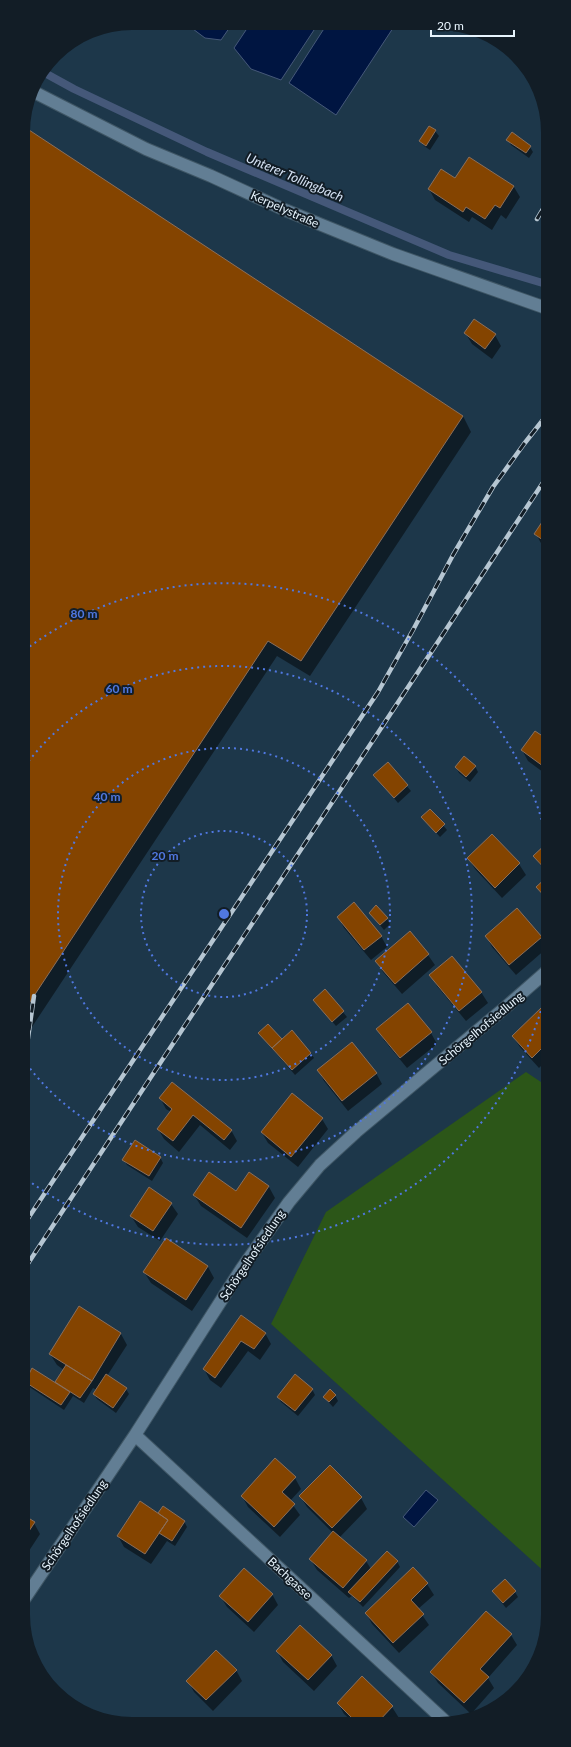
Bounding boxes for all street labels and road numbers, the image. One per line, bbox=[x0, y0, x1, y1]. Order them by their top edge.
street label: Kerpelystraße bbox=[249, 187, 321, 231]
street label: Schörgelhofsiedlung bbox=[435, 988, 527, 1068]
street label: Schörgelhofsiedlung bbox=[216, 1207, 288, 1303]
street label: Schörgelhofsiedlung bbox=[38, 1477, 110, 1573]
street label: Bachgasse bbox=[265, 1554, 315, 1602]

